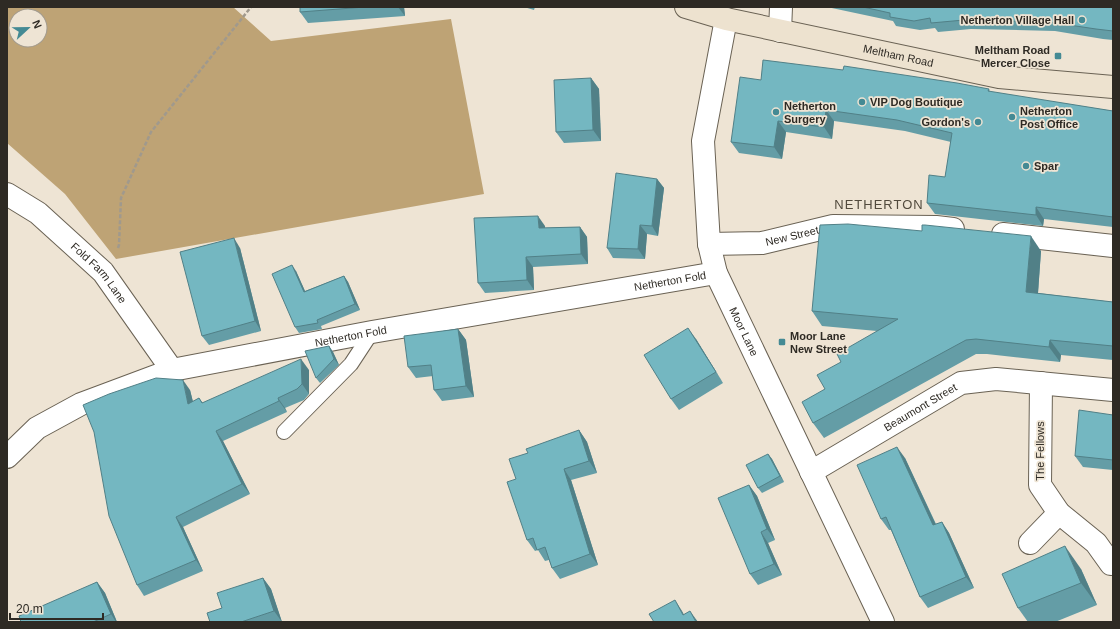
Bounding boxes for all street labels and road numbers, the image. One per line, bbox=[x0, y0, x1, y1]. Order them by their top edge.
street label: Meltham Road bbox=[862, 42, 935, 69]
street label: New Street bbox=[764, 224, 820, 248]
street label: Fold Farm Lane bbox=[69, 240, 129, 305]
street label: Netherton Fold bbox=[633, 269, 707, 293]
street label: Moor Lane bbox=[727, 305, 761, 358]
street label: Netherton Fold bbox=[314, 324, 388, 349]
street label: Beaumont Street bbox=[882, 381, 959, 433]
street label: The Fellows bbox=[1034, 421, 1046, 481]

